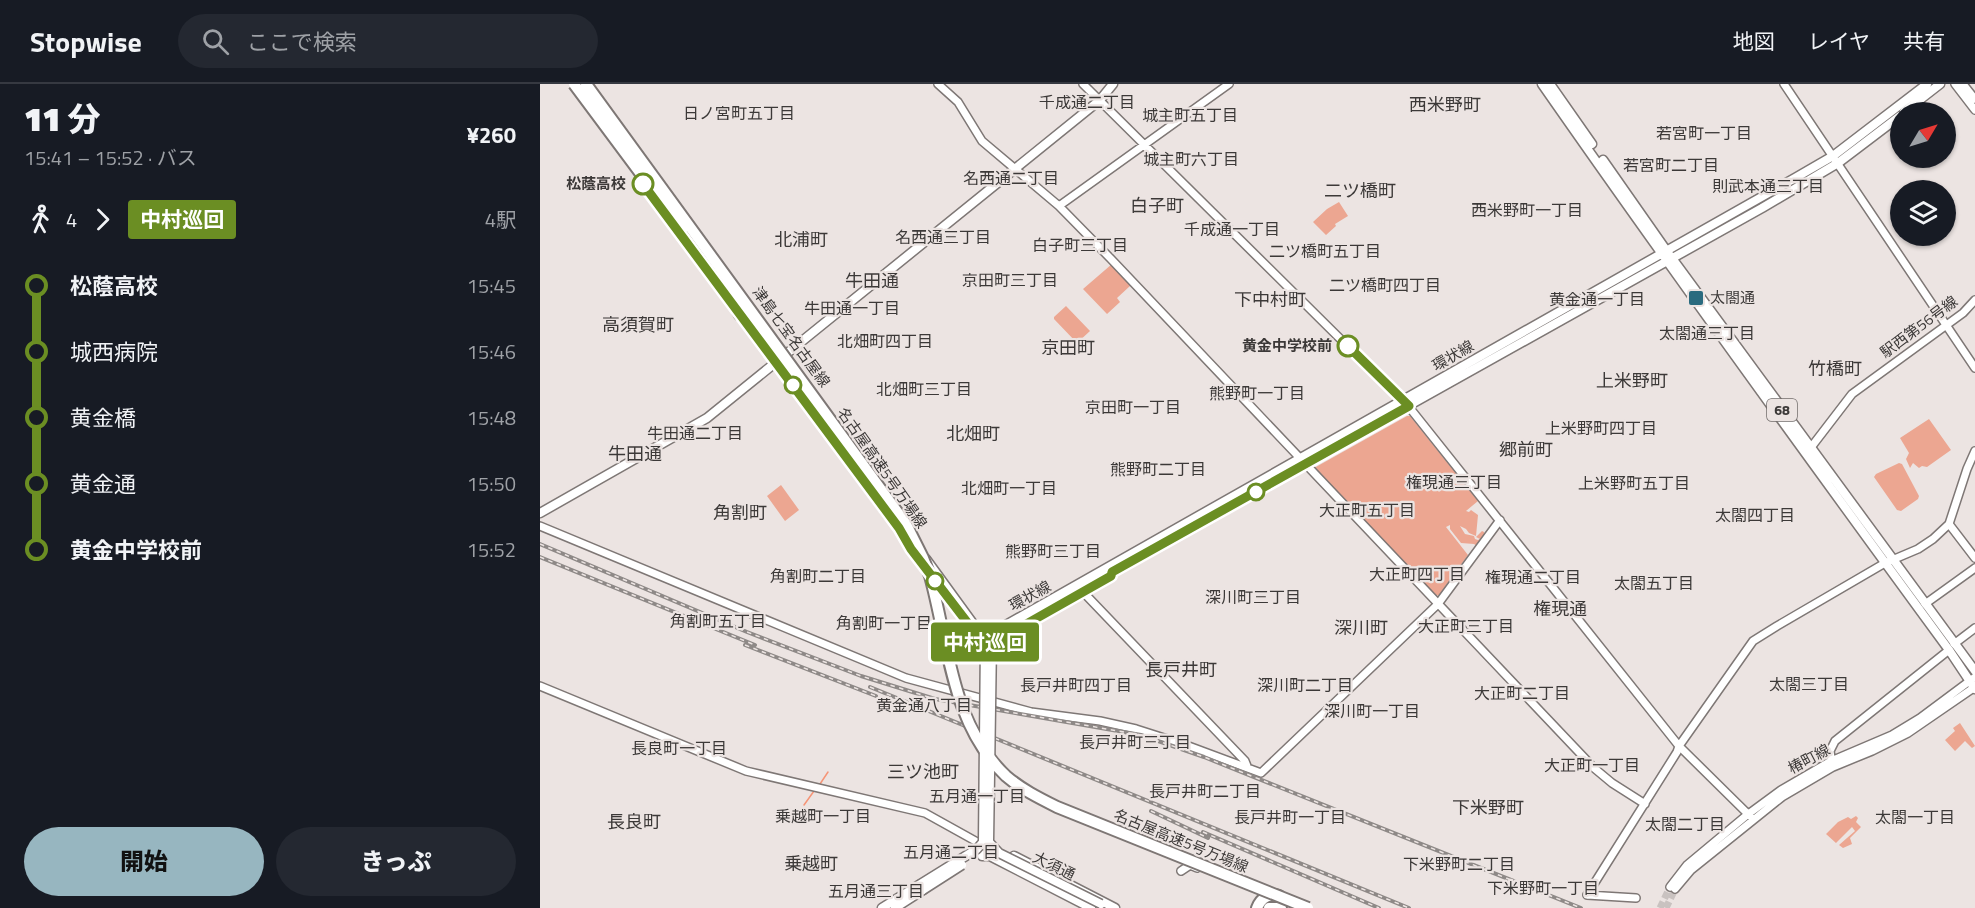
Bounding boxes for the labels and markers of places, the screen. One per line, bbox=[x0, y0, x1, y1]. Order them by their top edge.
place label: 松蔭高校 bbox=[566, 172, 626, 195]
marker: 松蔭高校 bbox=[632, 173, 654, 195]
place label: 太閤通 bbox=[1710, 286, 1755, 309]
marker: 太閤通 bbox=[1687, 289, 1705, 307]
place label: 黄金中学校前 bbox=[1242, 334, 1332, 357]
marker: 黄金中学校前 bbox=[1337, 335, 1359, 357]
unlabelled marker bbox=[784, 376, 802, 394]
unlabelled marker bbox=[1247, 483, 1265, 501]
unlabelled marker bbox=[926, 572, 944, 590]

